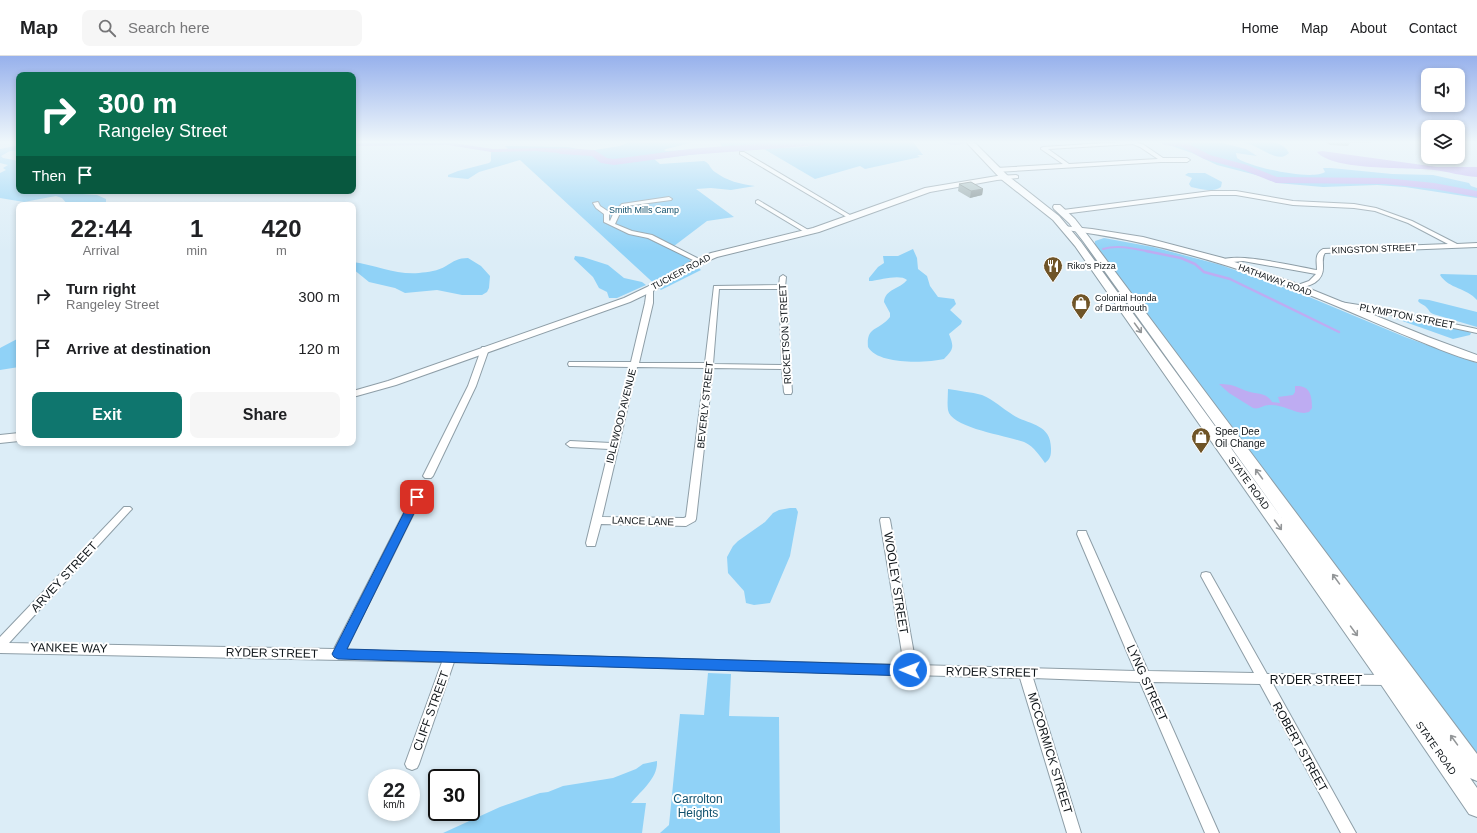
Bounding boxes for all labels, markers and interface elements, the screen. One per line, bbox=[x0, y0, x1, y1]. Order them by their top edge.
search box bbox=[82, 10, 362, 46]
text: Map bbox=[20, 17, 58, 38]
icon: search bbox=[96, 17, 118, 39]
text: Search here bbox=[128, 19, 210, 36]
text: Home bbox=[1242, 20, 1279, 36]
text: Map bbox=[1301, 20, 1328, 36]
text: About bbox=[1350, 20, 1387, 36]
text: Contact bbox=[1409, 20, 1457, 36]
map controls bbox=[1421, 68, 1465, 164]
button: sound bbox=[1421, 68, 1465, 112]
icon: right bbox=[32, 88, 84, 140]
text: 300 m bbox=[98, 88, 177, 119]
button: layers bbox=[1421, 120, 1465, 164]
text: Rangeley Street bbox=[98, 121, 227, 141]
icon: arrive bbox=[74, 164, 96, 186]
text: Then bbox=[32, 167, 66, 184]
park label: Smith Mills Camp bbox=[609, 205, 679, 215]
text: 22:44 bbox=[70, 215, 132, 242]
text: 1 bbox=[190, 215, 203, 242]
text: 420 bbox=[262, 215, 302, 242]
text: Arrival bbox=[83, 243, 120, 258]
text: min bbox=[186, 243, 207, 258]
text: m bbox=[276, 243, 287, 258]
street label: KINGSTON STREET bbox=[1331, 243, 1417, 255]
street label: TUCKER ROAD bbox=[650, 252, 713, 292]
restaurant icon: Riko's Pizza bbox=[1042, 255, 1064, 283]
place label: Riko's Pizza bbox=[1067, 261, 1116, 271]
street label: HATHAWAY ROAD bbox=[1237, 262, 1314, 298]
text: Turn right bbox=[66, 280, 136, 297]
street label: RICKETSON STREET bbox=[777, 283, 793, 385]
icon: right bbox=[32, 285, 54, 307]
text: 300 m bbox=[298, 288, 340, 305]
shop icon: Colonial Honda of Dartmouth bbox=[1070, 292, 1092, 320]
place label: Colonial Honda of Dartmouth bbox=[1095, 293, 1157, 313]
text: Rangeley Street bbox=[66, 297, 159, 312]
street label: PLYMPTON STREET bbox=[1359, 301, 1455, 331]
one-way arrow bbox=[1134, 322, 1142, 333]
icon: arrive bbox=[32, 337, 54, 359]
text: Arrive at destination bbox=[66, 340, 211, 357]
text: 120 m bbox=[298, 340, 340, 357]
street label: BEVERLY STREET bbox=[695, 361, 715, 449]
street label: IDLEWOOD AVENUE bbox=[604, 367, 638, 464]
button: Exit bbox=[32, 392, 182, 438]
button: Share bbox=[190, 392, 340, 438]
shop icon: Spee Dee Oil Change bbox=[1190, 426, 1212, 454]
place label: Spee Dee Oil Change bbox=[1215, 426, 1265, 449]
street label: STATE ROAD bbox=[1226, 455, 1272, 511]
one-way arrow bbox=[1255, 468, 1263, 479]
pin bbox=[400, 480, 434, 514]
icon: arrive bbox=[406, 486, 428, 508]
street label: LANCE LANE bbox=[612, 514, 675, 528]
one-way arrow bbox=[1274, 519, 1282, 530]
street label: WOOLEY STREET bbox=[881, 531, 911, 636]
street label: ARVEY STREET bbox=[28, 538, 101, 615]
one-way arrow bbox=[1332, 573, 1340, 584]
one-way arrow bbox=[1350, 625, 1358, 636]
street label: YANKEE WAY bbox=[30, 640, 108, 656]
street label: LYNG STREET bbox=[1124, 642, 1170, 724]
street label: RYDER STREET bbox=[226, 645, 319, 661]
position arrow bbox=[889, 649, 931, 691]
street label: RYDER STREET bbox=[946, 664, 1039, 680]
street label: CLIFF STREET bbox=[410, 669, 452, 753]
street label: RYDER STREET bbox=[1270, 673, 1363, 687]
street label: MCCORMICK STREET bbox=[1025, 691, 1075, 816]
street label: ROBERT STREET bbox=[1270, 700, 1331, 795]
street label: STATE ROAD bbox=[1414, 719, 1458, 777]
one-way arrow bbox=[1450, 735, 1458, 746]
speed limit sign: 30 bbox=[428, 769, 480, 821]
text: 22 bbox=[383, 779, 405, 801]
park label: Carrolton Heights bbox=[673, 792, 723, 820]
text: km/h bbox=[383, 799, 405, 810]

